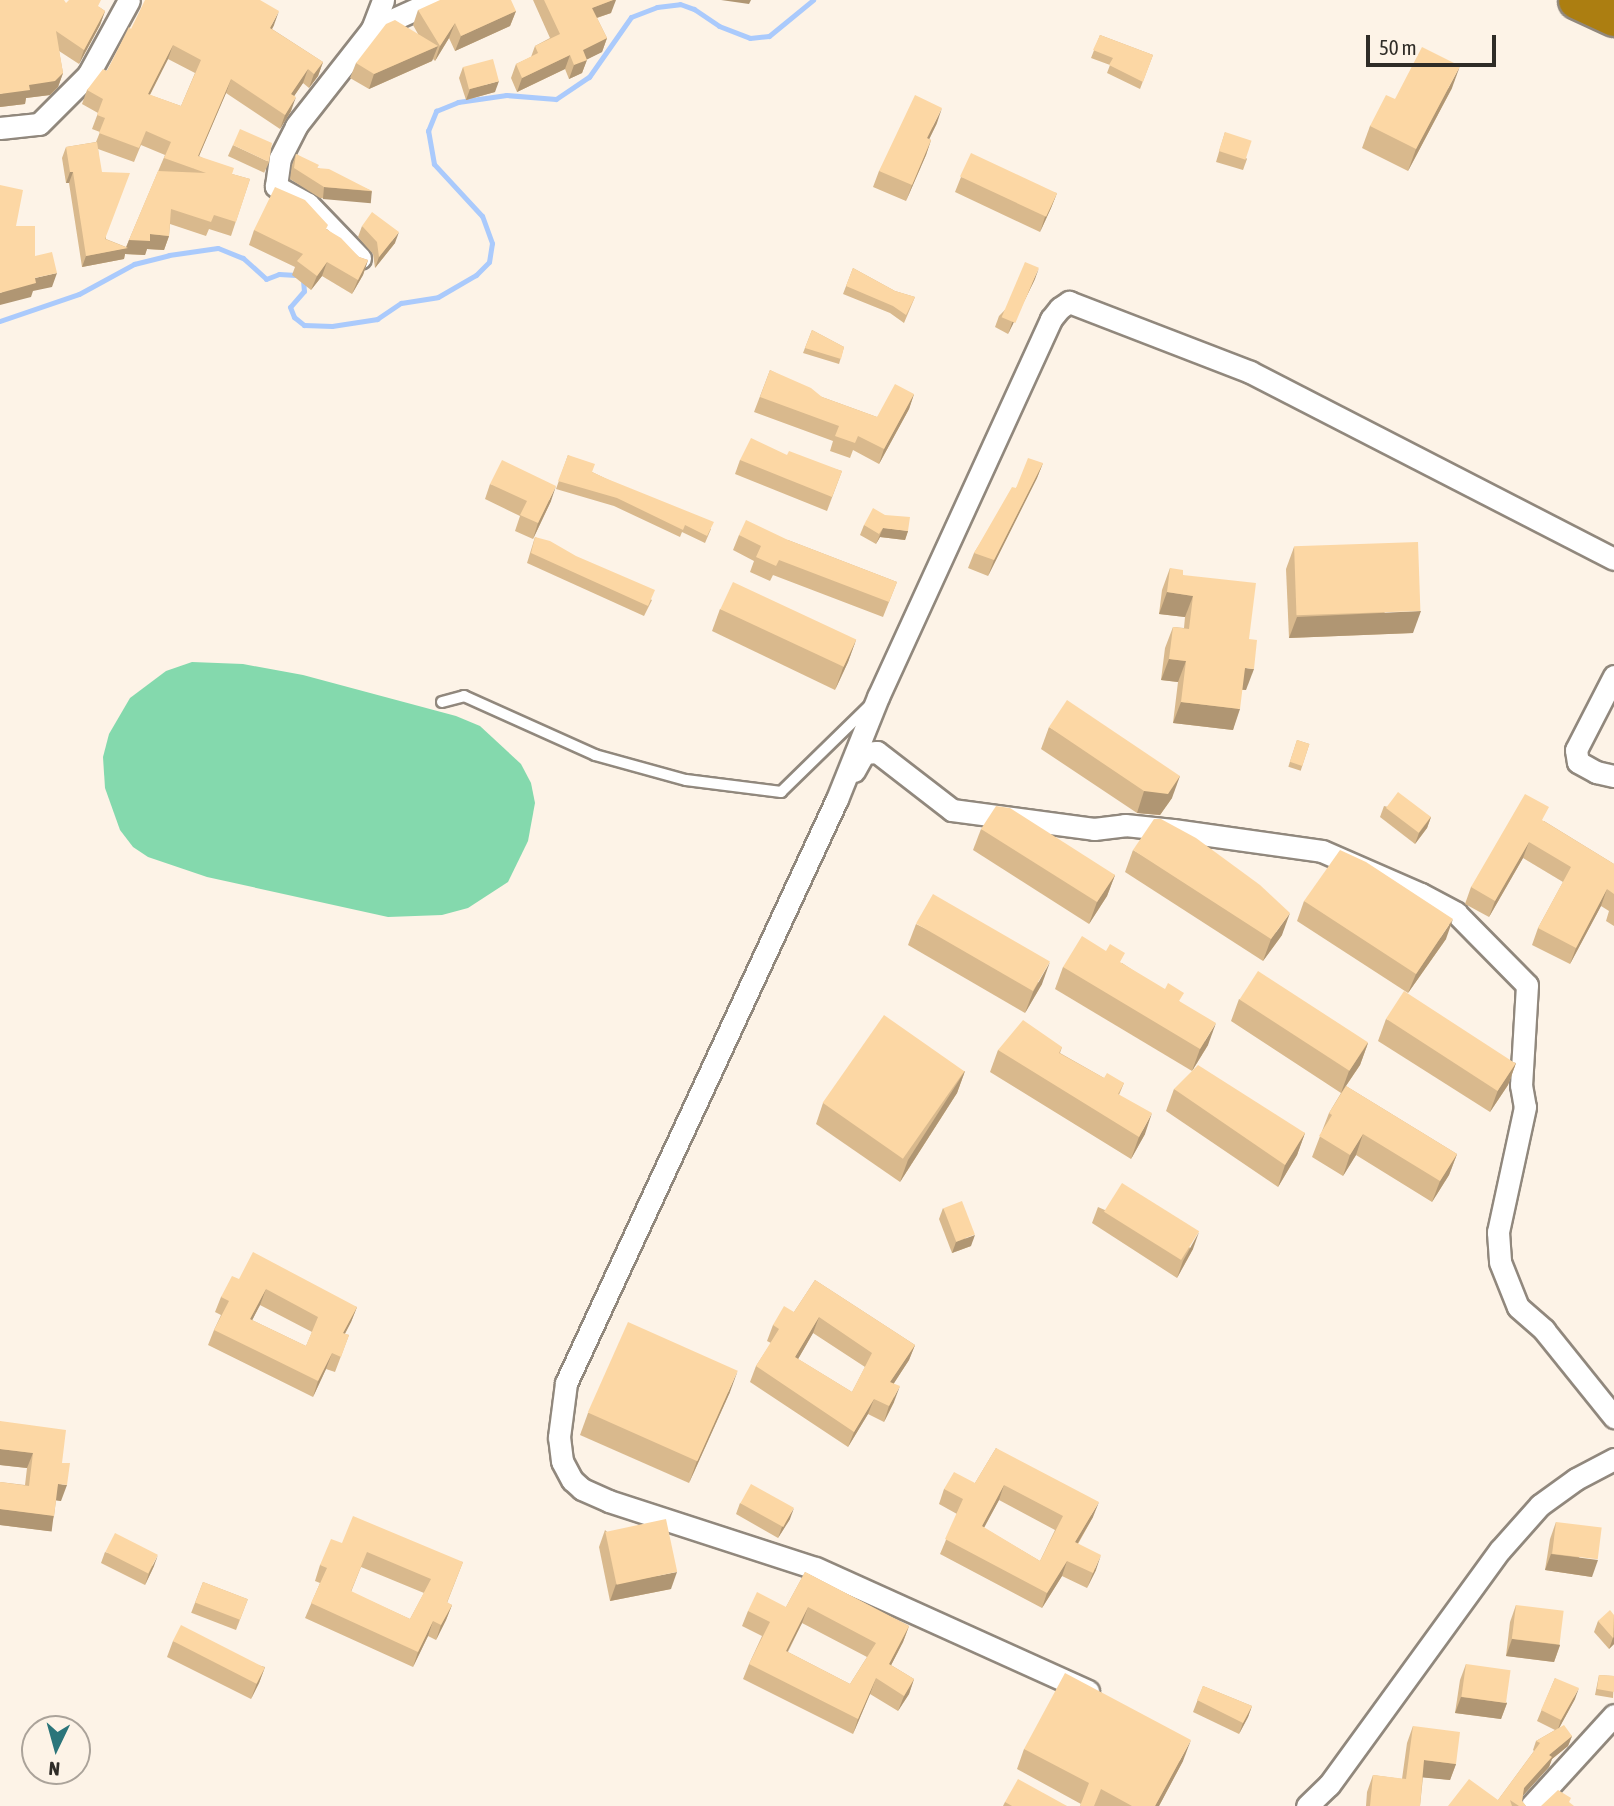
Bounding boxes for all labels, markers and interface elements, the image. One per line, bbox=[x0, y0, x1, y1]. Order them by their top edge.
scale bar bbox=[1369, 21, 1498, 65]
text: 50 m bbox=[1379, 35, 1417, 59]
north arrow bbox=[21, 1715, 91, 1785]
text: N bbox=[48, 1757, 61, 1780]

